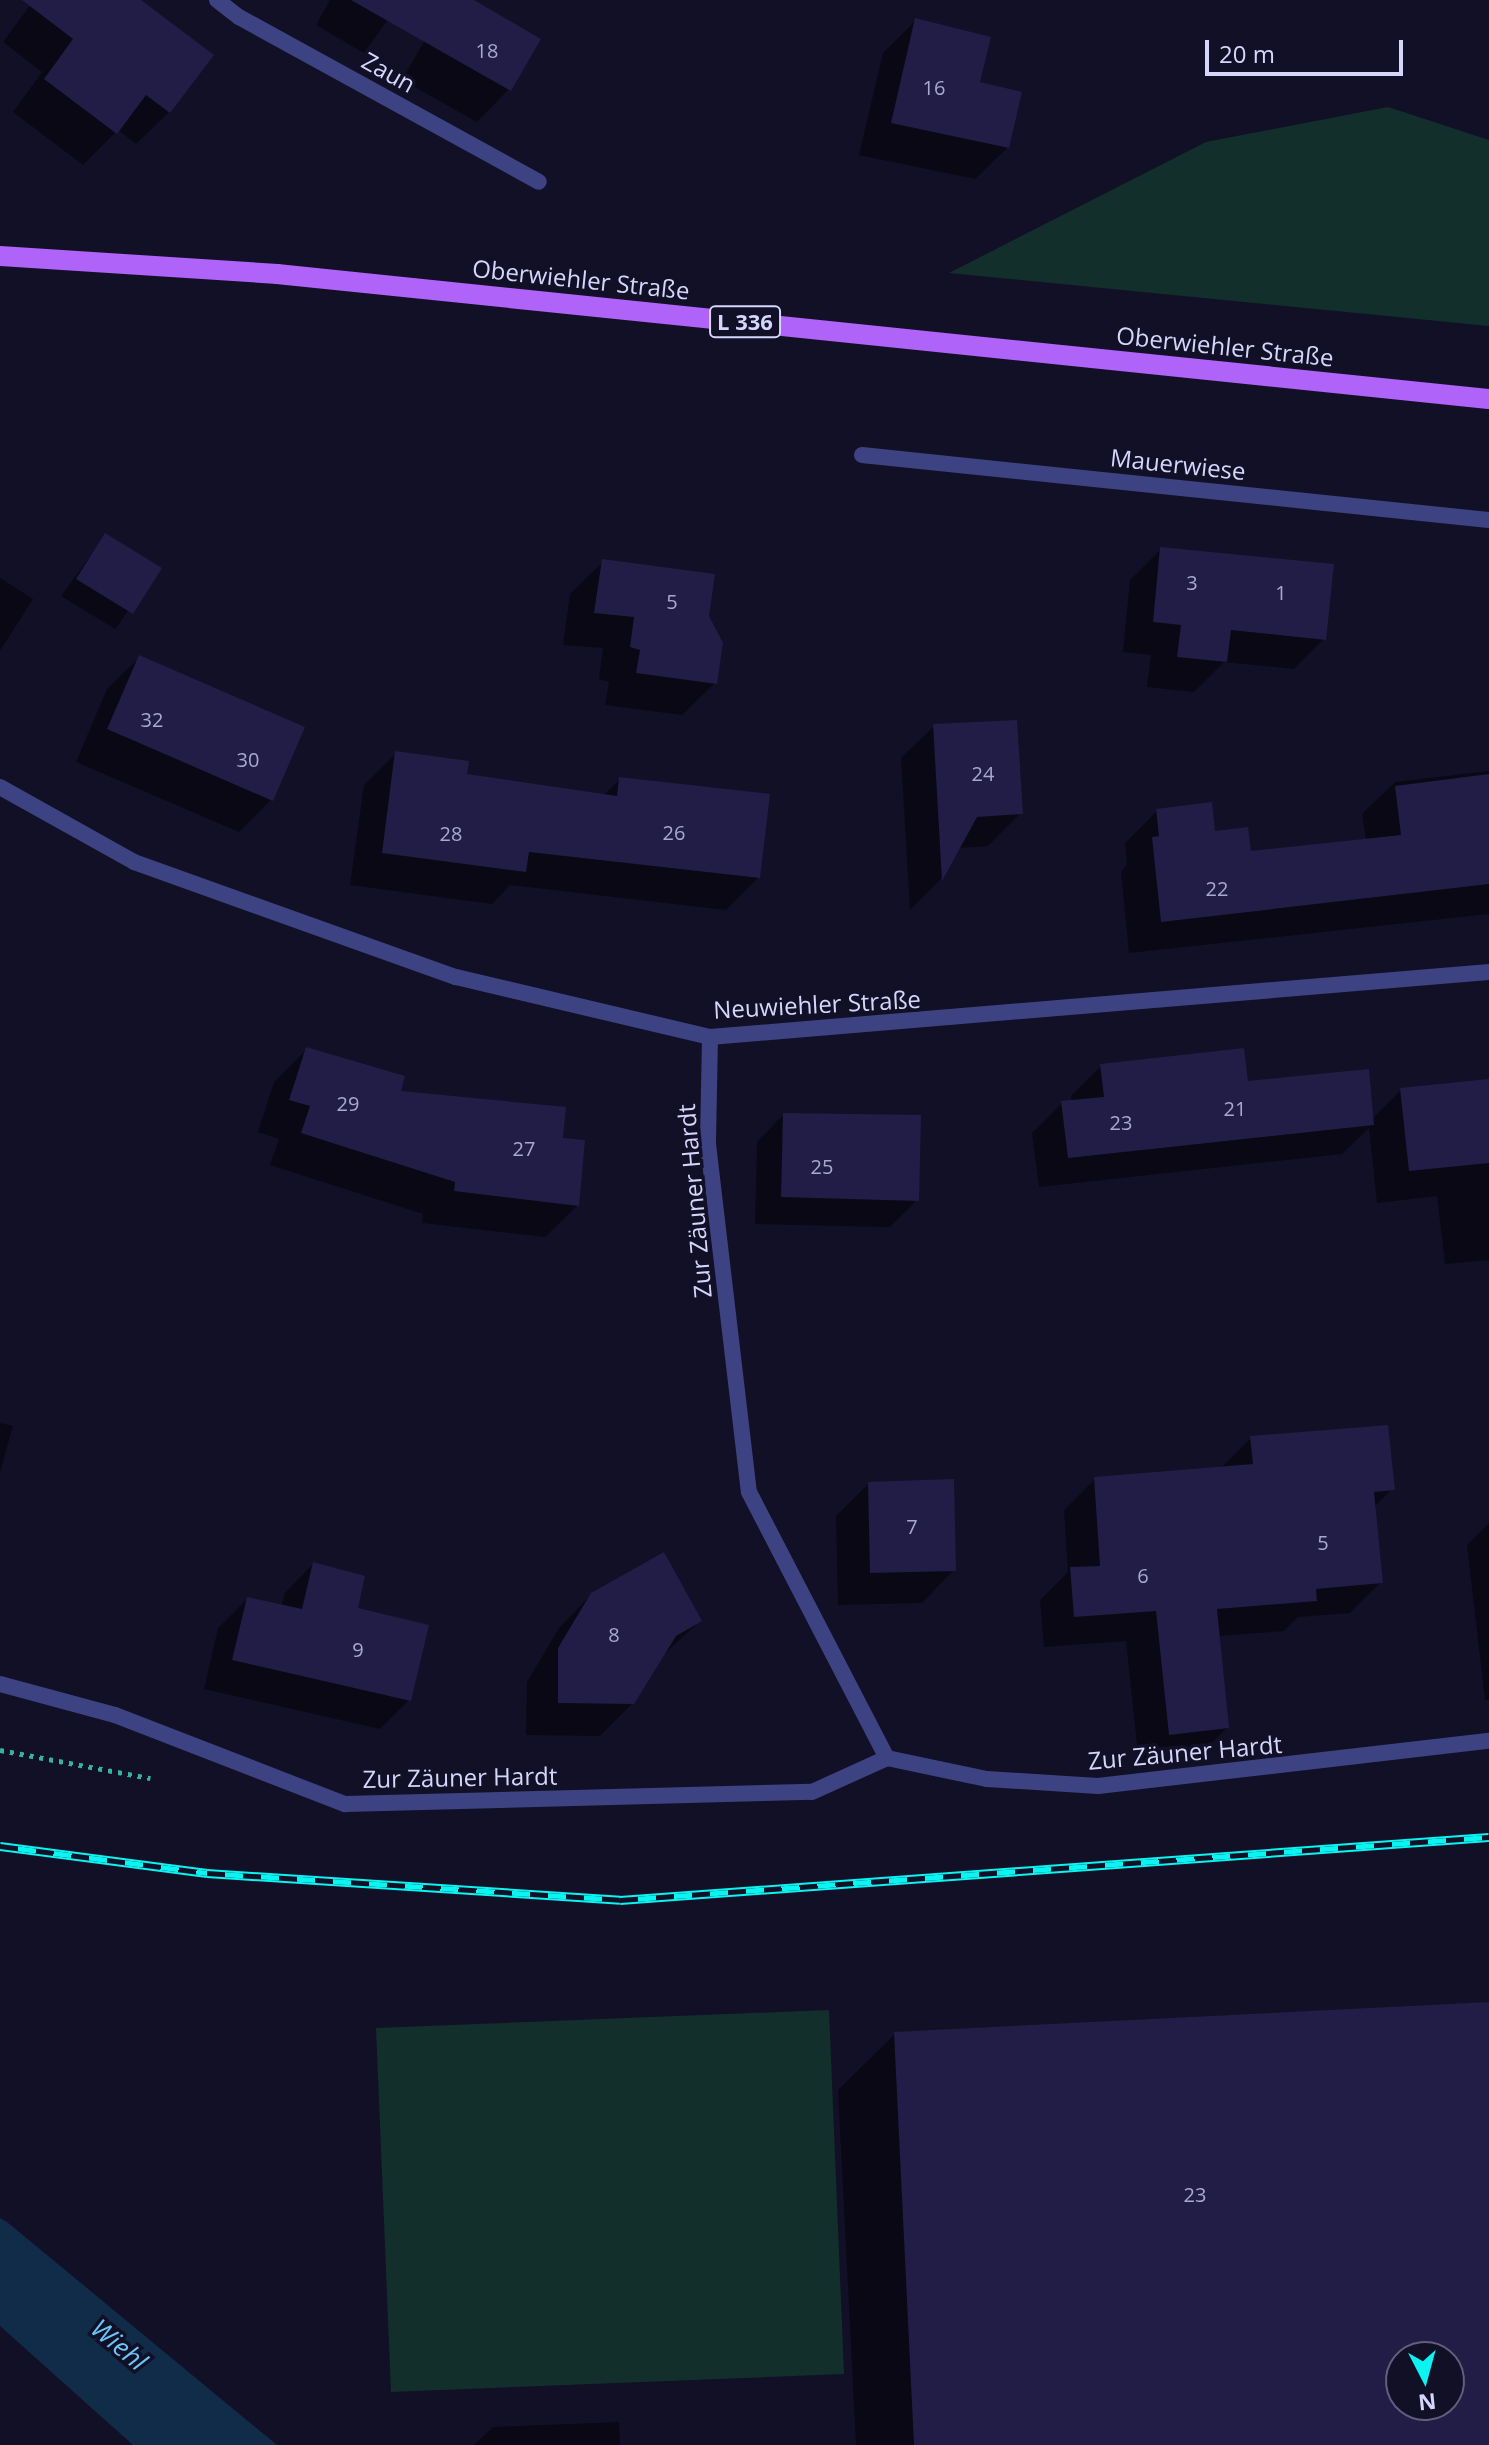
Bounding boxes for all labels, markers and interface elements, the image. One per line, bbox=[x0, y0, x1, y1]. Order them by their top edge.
scale bar bbox=[1209, 24, 1407, 74]
text: 20 m bbox=[1219, 37, 1275, 70]
house number: 18 bbox=[476, 38, 498, 62]
street label: Zaun bbox=[357, 46, 421, 98]
house number: 16 bbox=[923, 75, 945, 99]
street label: Oberwiehler Straße bbox=[471, 253, 691, 305]
road number: L 336 bbox=[709, 304, 781, 340]
street label: Oberwiehler Straße bbox=[1115, 320, 1335, 372]
street label: Mauerwiese bbox=[1109, 443, 1247, 485]
house number: 3 bbox=[1186, 570, 1198, 594]
house number: 1 bbox=[1275, 580, 1287, 604]
house number: 5 bbox=[666, 589, 678, 613]
house number: 32 bbox=[141, 707, 163, 731]
house number: 30 bbox=[237, 747, 259, 771]
house number: 24 bbox=[972, 761, 994, 785]
house number: 26 bbox=[663, 820, 685, 844]
house number: 28 bbox=[440, 821, 462, 845]
house number: 22 bbox=[1206, 876, 1228, 900]
street label: Neuwiehler Straße bbox=[712, 984, 922, 1024]
house number: 29 bbox=[337, 1091, 359, 1115]
house number: 21 bbox=[1224, 1096, 1246, 1120]
street label: Zur Zäuner Hardt bbox=[671, 1103, 717, 1299]
house number: 23 bbox=[1110, 1110, 1132, 1134]
house number: 27 bbox=[513, 1136, 535, 1160]
house number: 25 bbox=[811, 1154, 833, 1178]
house number: 7 bbox=[906, 1514, 918, 1538]
house number: 5 bbox=[1317, 1530, 1329, 1554]
house number: 6 bbox=[1137, 1563, 1149, 1587]
house number: 8 bbox=[608, 1622, 620, 1646]
house number: 9 bbox=[352, 1637, 364, 1661]
street label: Zur Zäuner Hardt bbox=[1087, 1729, 1283, 1775]
street label: Zur Zäuner Hardt bbox=[362, 1761, 558, 1793]
house number: 23 bbox=[1184, 2182, 1206, 2206]
water label: Wiehl bbox=[85, 2313, 153, 2377]
north arrow bbox=[1385, 2341, 1465, 2421]
text: N bbox=[1417, 2387, 1438, 2419]

